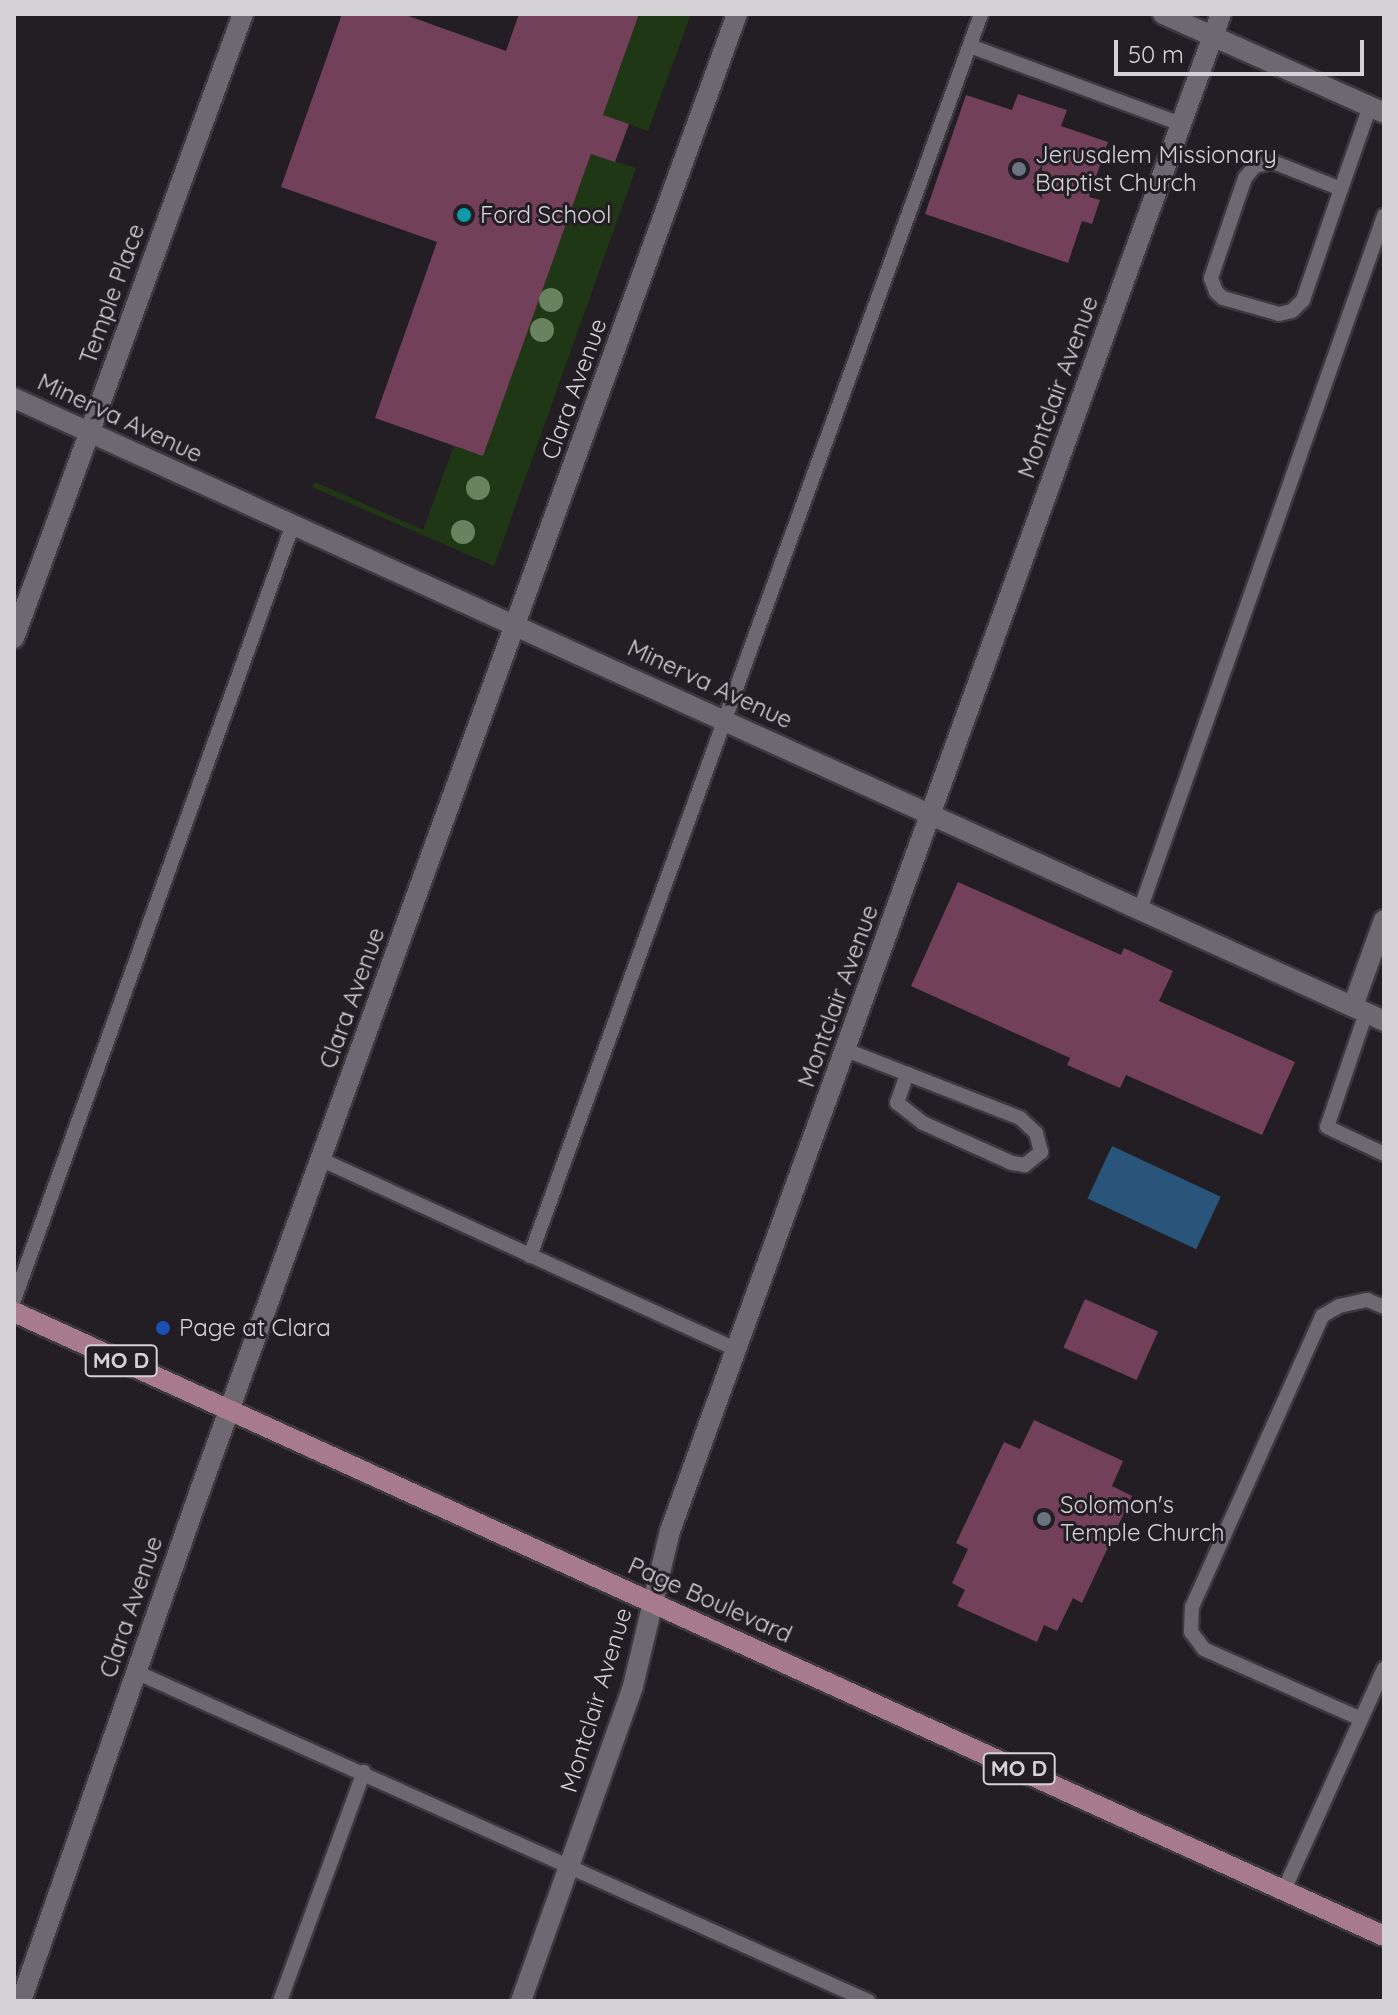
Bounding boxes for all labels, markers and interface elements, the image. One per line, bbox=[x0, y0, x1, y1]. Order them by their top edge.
scale bar bbox=[1118, 24, 1368, 74]
text: 50 m bbox=[1128, 39, 1184, 69]
place label: Jerusalem Missionary Baptist Church bbox=[1035, 141, 1277, 197]
marker: Jerusalem Missionary Baptist Church bbox=[1010, 160, 1028, 178]
place label: Ford School bbox=[480, 201, 612, 229]
marker: Ford School bbox=[455, 206, 473, 224]
street label: Temple Place bbox=[73, 220, 151, 368]
street label: Montclair Avenue bbox=[1012, 292, 1104, 482]
street label: Clara Avenue bbox=[535, 315, 613, 463]
street label: Minerva Avenue bbox=[33, 367, 207, 469]
street label: Minerva Avenue bbox=[623, 633, 797, 735]
street label: Montclair Avenue bbox=[792, 901, 884, 1091]
street label: Clara Avenue bbox=[313, 924, 391, 1072]
place label: Page at Clara bbox=[179, 1314, 331, 1342]
marker: Page at Clara bbox=[154, 1319, 172, 1337]
road number: MO D bbox=[83, 1343, 159, 1379]
place label: Solomon's Temple Church bbox=[1060, 1491, 1225, 1547]
marker: Solomon's Temple Church bbox=[1035, 1510, 1053, 1528]
street label: Clara Avenue bbox=[93, 1532, 169, 1682]
street label: Page Boulevard bbox=[624, 1551, 796, 1649]
street label: Montclair Avenue bbox=[554, 1604, 638, 1796]
road number: MO D bbox=[981, 1751, 1057, 1787]

